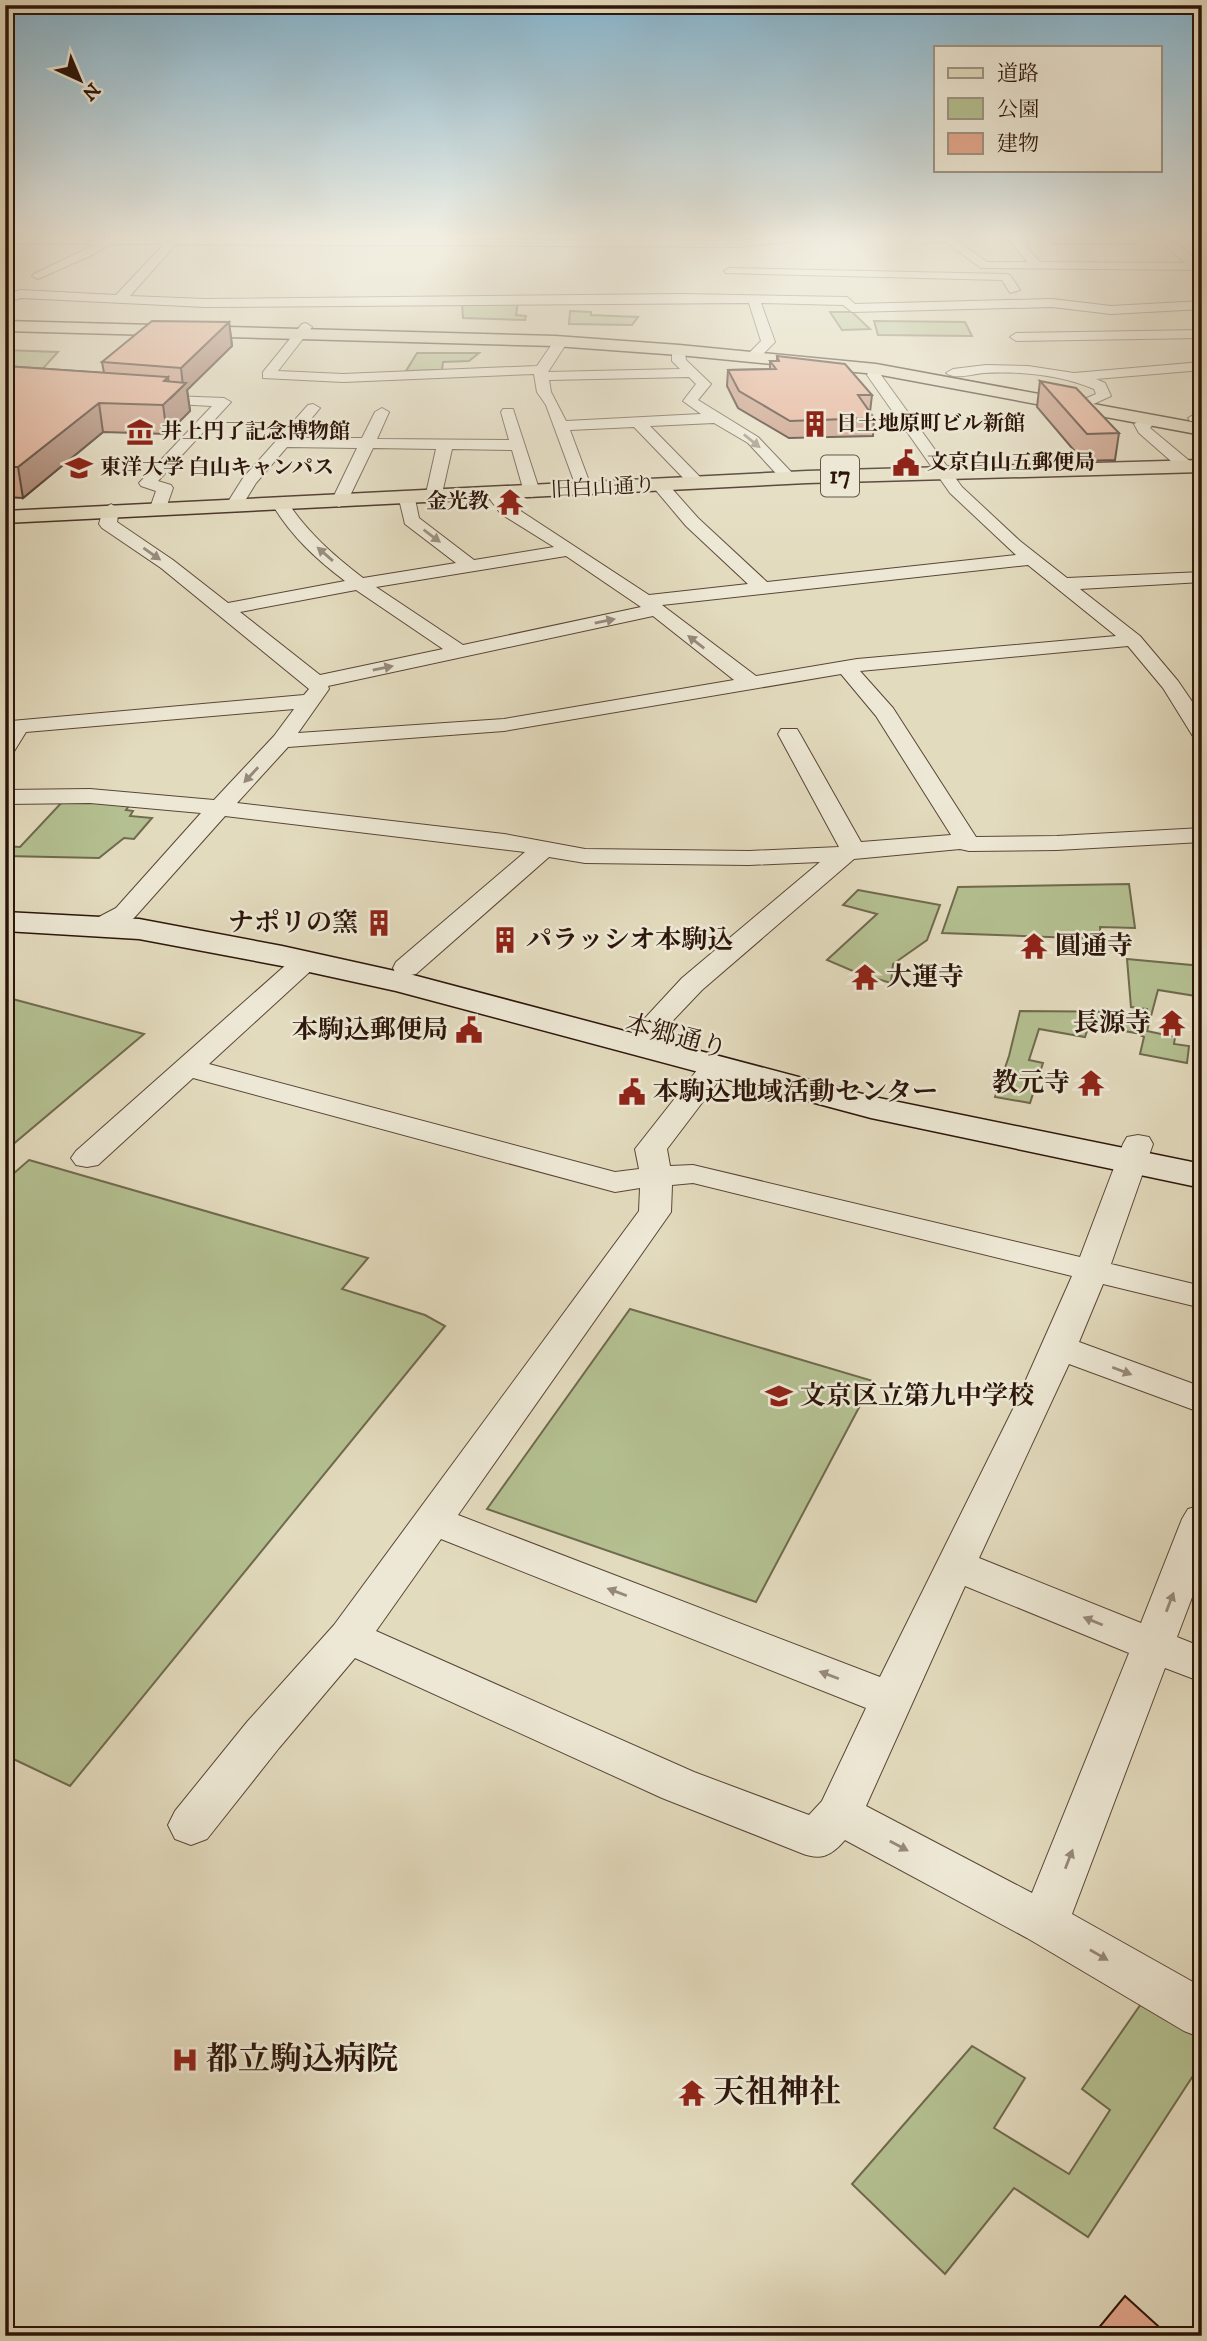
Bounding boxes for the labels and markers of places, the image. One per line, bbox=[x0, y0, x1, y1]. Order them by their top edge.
building icon: 日土地原町ビル新館 bbox=[800, 409, 830, 439]
place label: 日土地原町ビル新館 bbox=[836, 411, 1025, 437]
museum icon: 井上円了記念博物館 bbox=[125, 417, 155, 447]
place label: 井上円了記念博物館 bbox=[161, 419, 350, 445]
public building icon: 文京白山五郵便局 bbox=[891, 448, 921, 478]
place label: 文京白山五郵便局 bbox=[927, 450, 1095, 476]
school or university icon: 東洋大学 白山キャンパス bbox=[64, 453, 94, 483]
place label: 東洋大学 白山キャンパス bbox=[100, 455, 334, 481]
temple icon: 金光教 bbox=[495, 487, 525, 517]
place label: 金光教 bbox=[426, 489, 489, 515]
place label: ナポリの窯 bbox=[228, 907, 358, 940]
building icon: ナポリの窯 bbox=[364, 908, 394, 938]
place label: パラッシオ本駒込 bbox=[526, 924, 733, 957]
building icon: パラッシオ本駒込 bbox=[490, 925, 520, 955]
place label: 圓通寺 bbox=[1055, 930, 1133, 963]
temple icon: 圓通寺 bbox=[1019, 931, 1049, 961]
place label: 大運寺 bbox=[886, 961, 964, 994]
temple icon: 大運寺 bbox=[850, 962, 880, 992]
place label: 長源寺 bbox=[1073, 1007, 1151, 1040]
temple icon: 長源寺 bbox=[1157, 1008, 1187, 1038]
place label: 本駒込郵便局 bbox=[292, 1014, 448, 1047]
public building icon: 本駒込郵便局 bbox=[454, 1015, 484, 1045]
place label: 教元寺 bbox=[992, 1067, 1070, 1100]
temple icon: 教元寺 bbox=[1076, 1068, 1106, 1098]
place label: 本駒込地域活動センター bbox=[653, 1076, 938, 1109]
public building icon: 本駒込地域活動センター bbox=[617, 1077, 647, 1107]
place label: 文京区立第九中学校 bbox=[800, 1380, 1034, 1413]
school or university icon: 文京区立第九中学校 bbox=[764, 1381, 794, 1411]
place label: 都立駒込病院 bbox=[206, 2040, 398, 2080]
hospital icon: 都立駒込病院 bbox=[170, 2045, 200, 2075]
place label: 天祖神社 bbox=[713, 2073, 841, 2113]
temple icon: 天祖神社 bbox=[677, 2078, 707, 2108]

